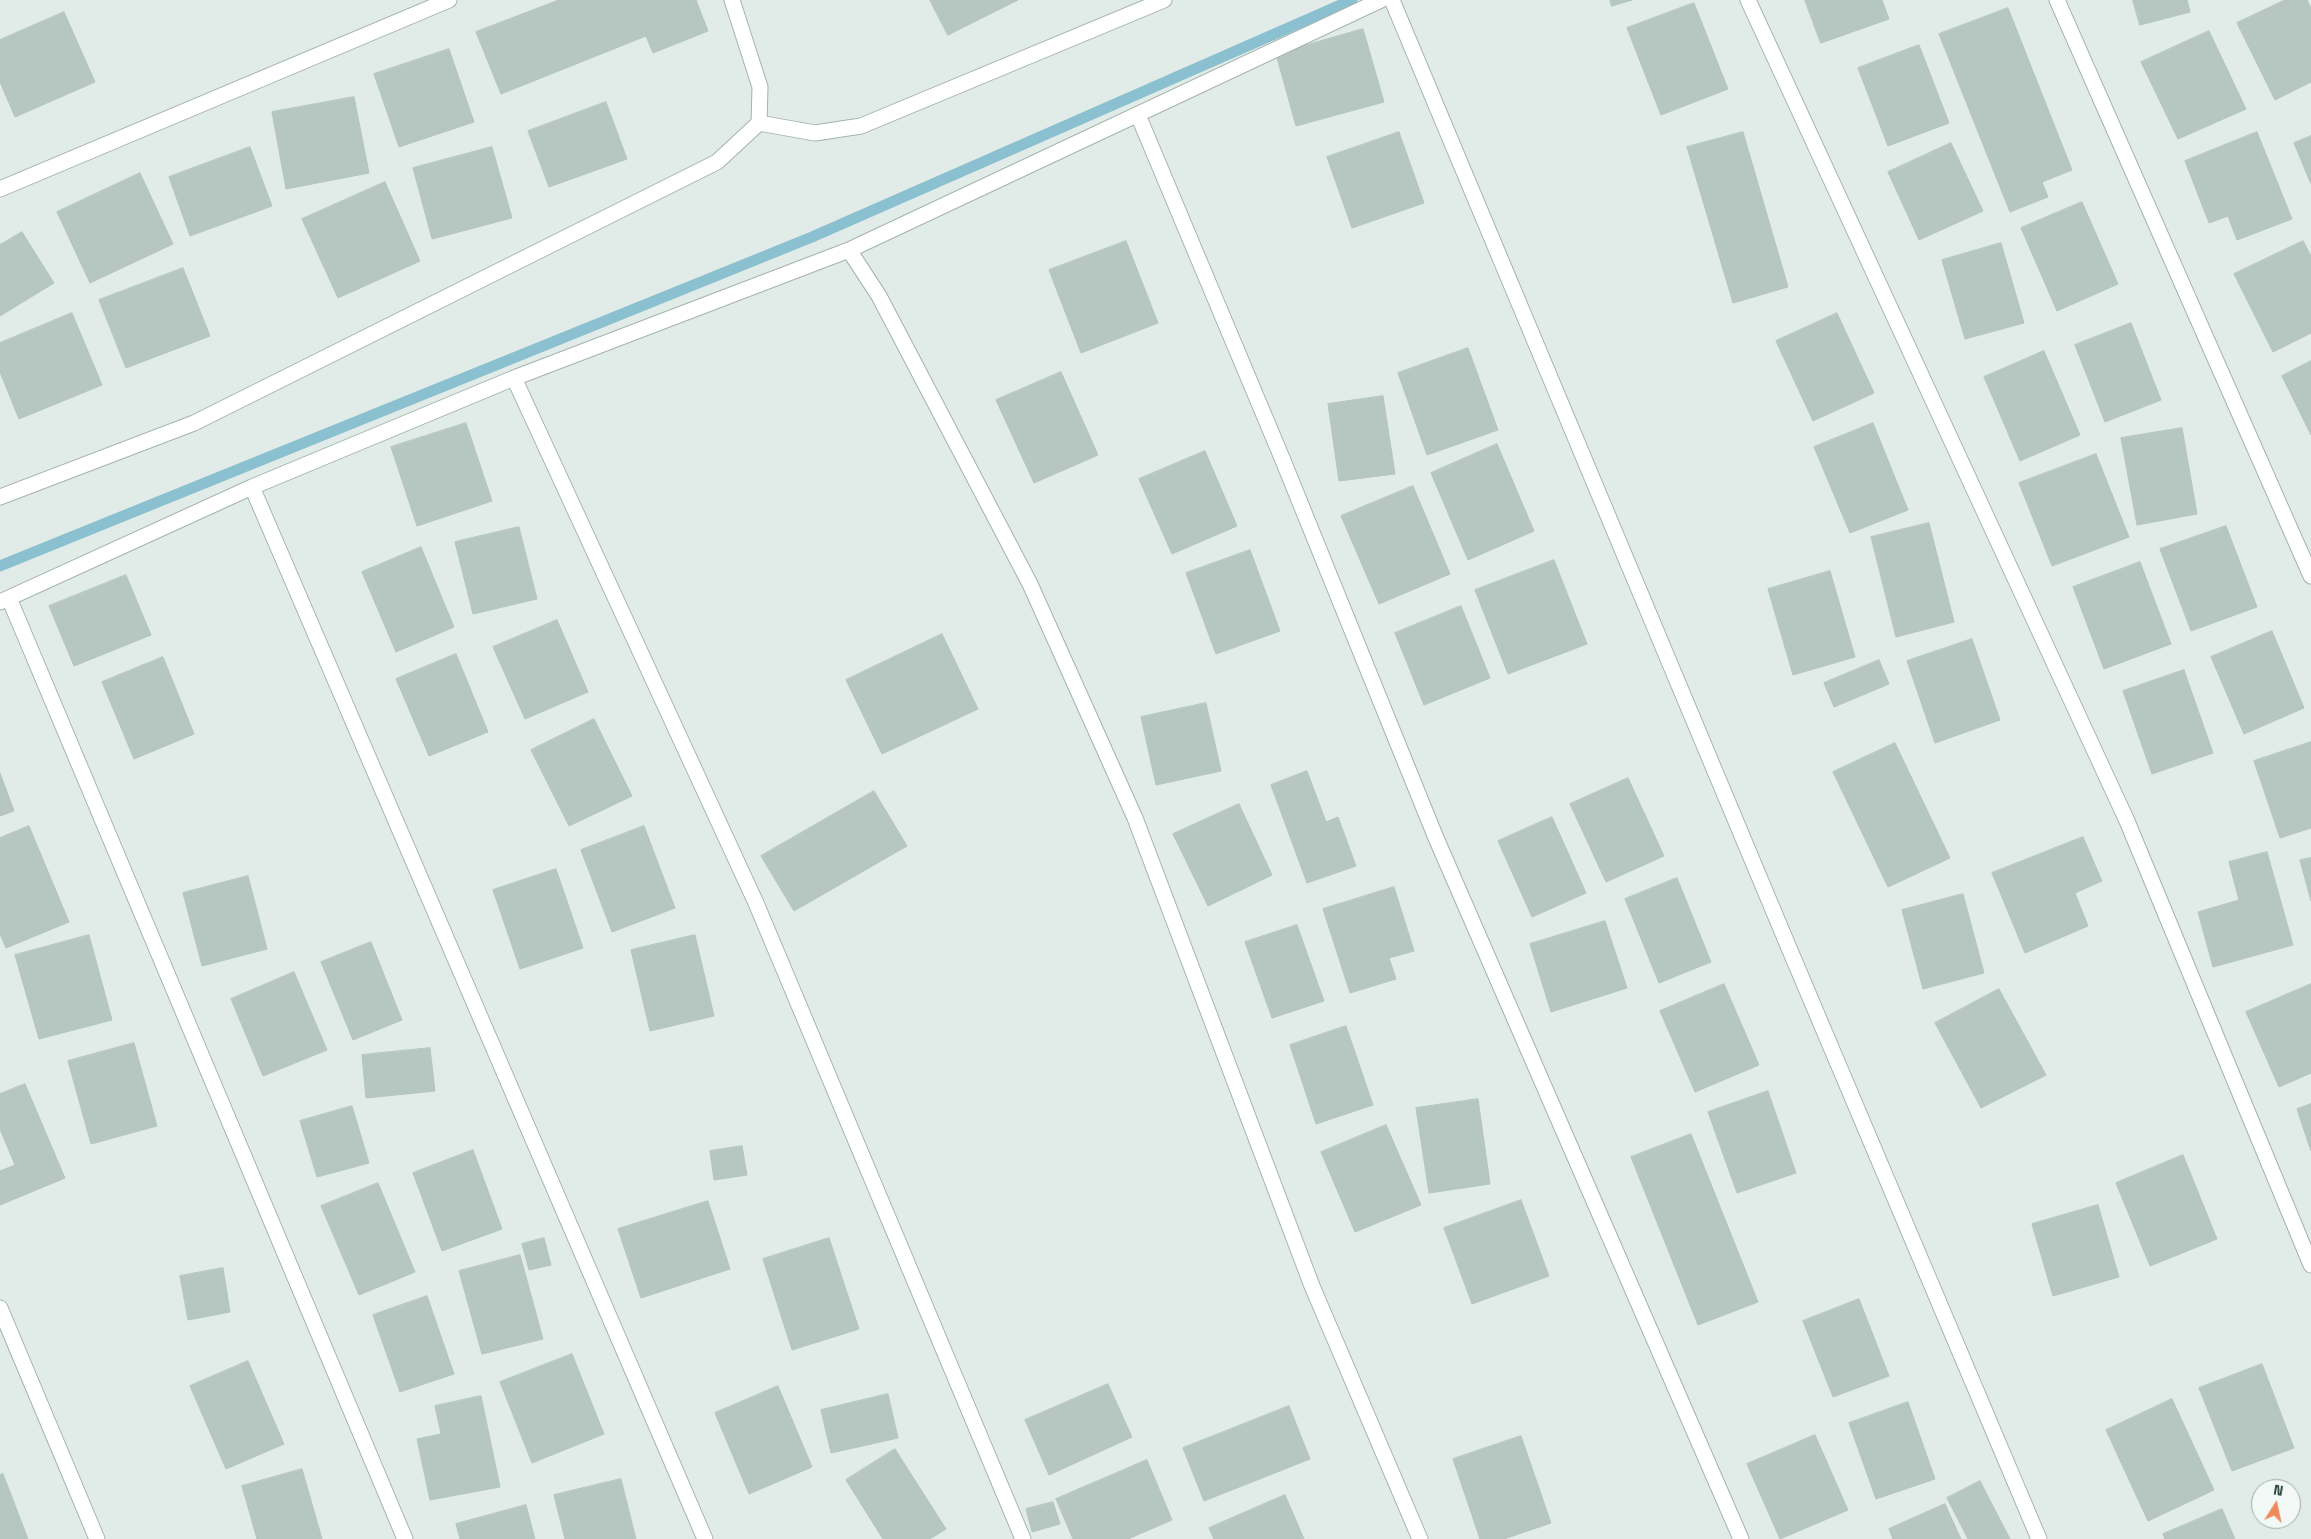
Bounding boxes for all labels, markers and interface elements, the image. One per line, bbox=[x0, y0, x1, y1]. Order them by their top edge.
north arrow bbox=[2251, 1479, 2301, 1529]
text: N bbox=[2272, 1481, 2285, 1500]

